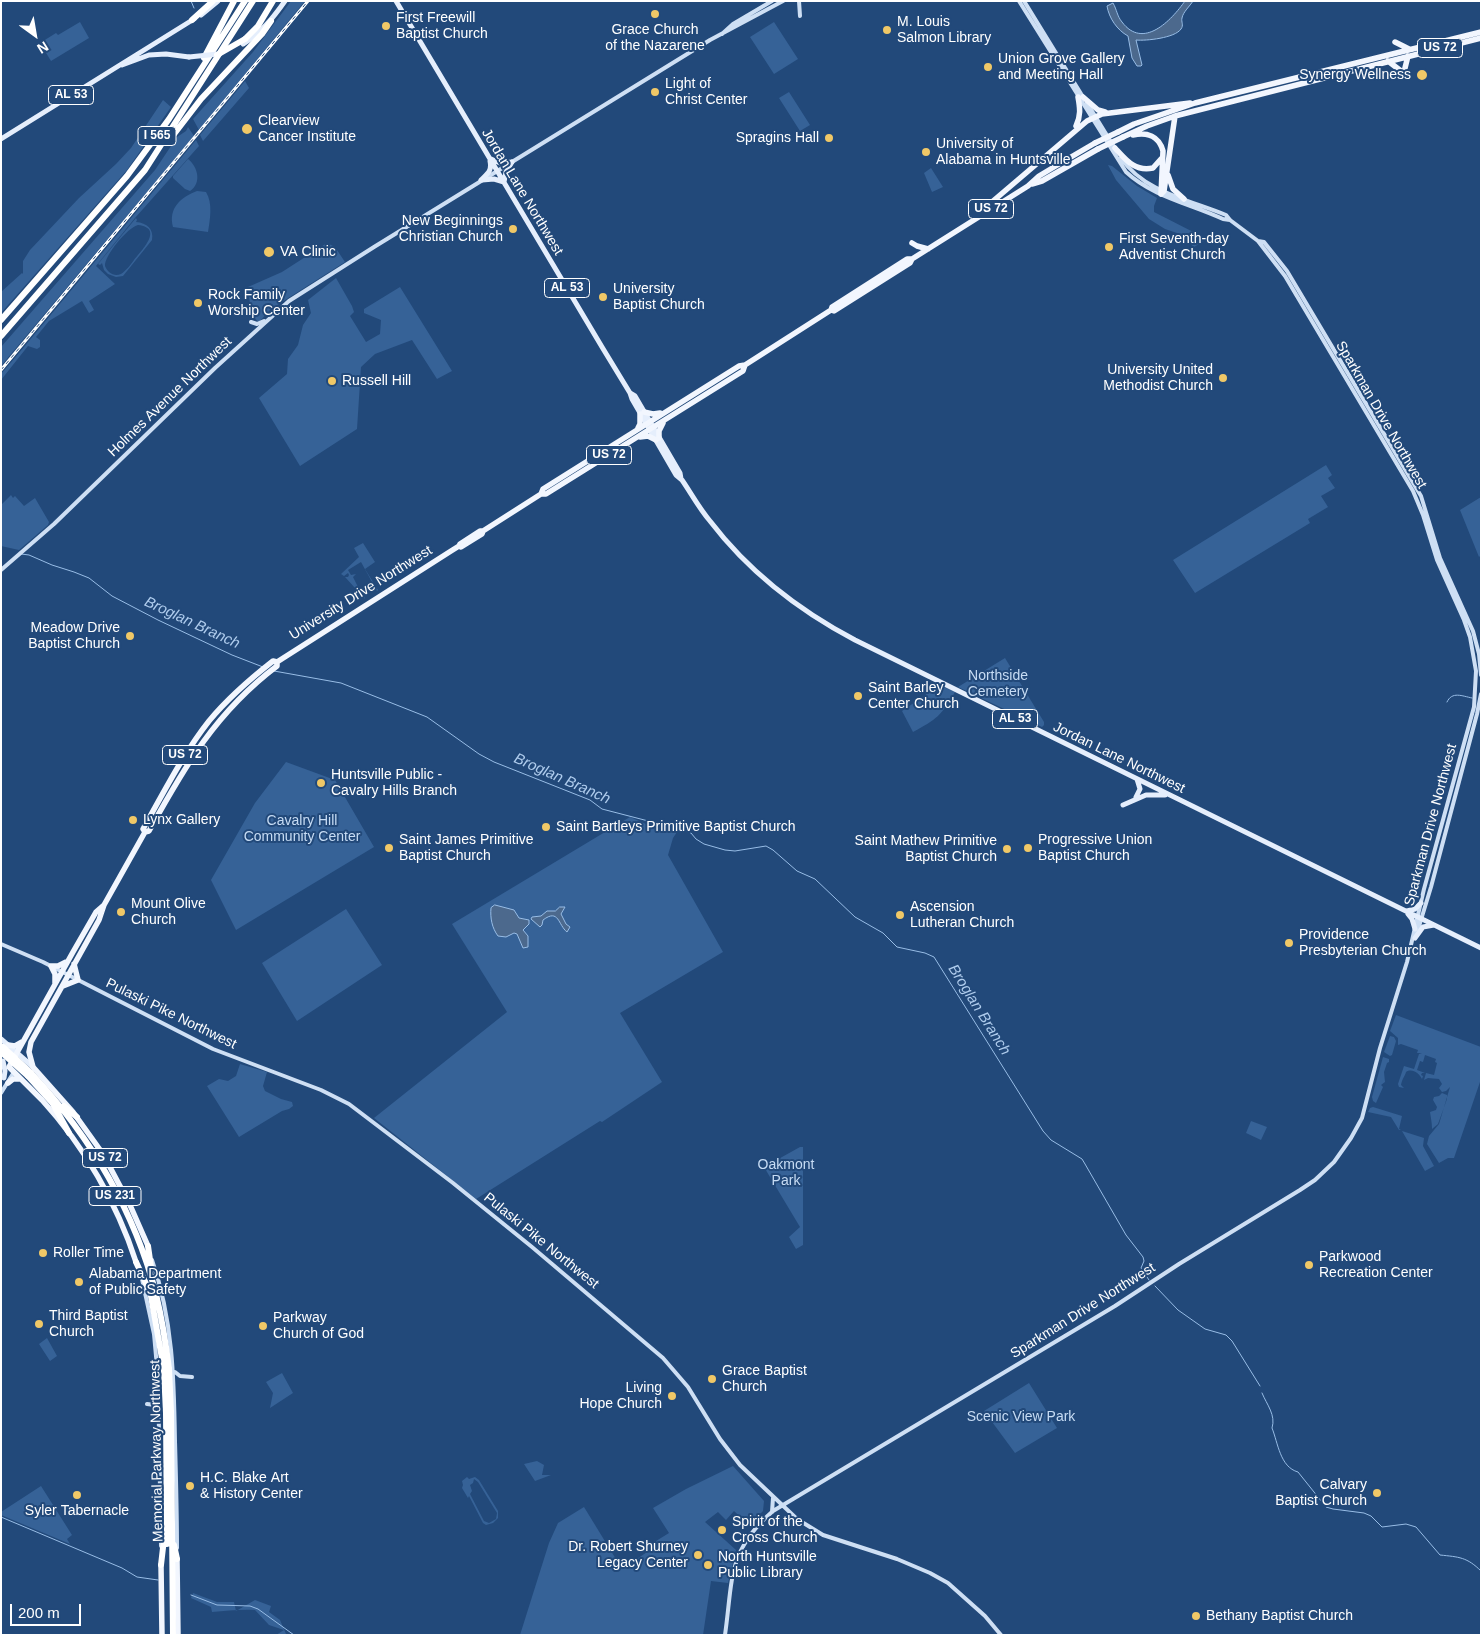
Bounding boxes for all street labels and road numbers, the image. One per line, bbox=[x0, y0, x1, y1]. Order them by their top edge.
road number: US 72 bbox=[1418, 38, 1462, 58]
road number: AL 53 bbox=[48, 86, 94, 104]
road number: I 565 bbox=[138, 126, 176, 146]
street label: Jordan Lane Northwest bbox=[478, 126, 566, 258]
road number: US 72 bbox=[968, 200, 1014, 218]
road number: AL 53 bbox=[544, 278, 590, 298]
street label: Holmes Avenue Northwest bbox=[105, 333, 235, 461]
street label: Sparkman Drive Northwest bbox=[1332, 338, 1430, 492]
road number: US 72 bbox=[586, 446, 632, 464]
street label: University Drive Northwest bbox=[287, 542, 435, 644]
road number: AL 53 bbox=[992, 710, 1038, 729]
street label: Jordan Lane Northwest bbox=[1050, 719, 1188, 797]
street label: Sparkman Drive Northwest bbox=[1401, 742, 1461, 908]
road number: US 72 bbox=[162, 746, 208, 764]
street label: Pulaski Pike Northwest bbox=[103, 975, 239, 1053]
road number: US 72 bbox=[82, 1148, 128, 1168]
road number: US 231 bbox=[89, 1186, 141, 1206]
street label: Pulaski Pike Northwest bbox=[480, 1189, 602, 1293]
street label: Sparkman Drive Northwest bbox=[1008, 1260, 1158, 1362]
street label: Memorial Parkway Northwest bbox=[147, 1360, 167, 1542]

